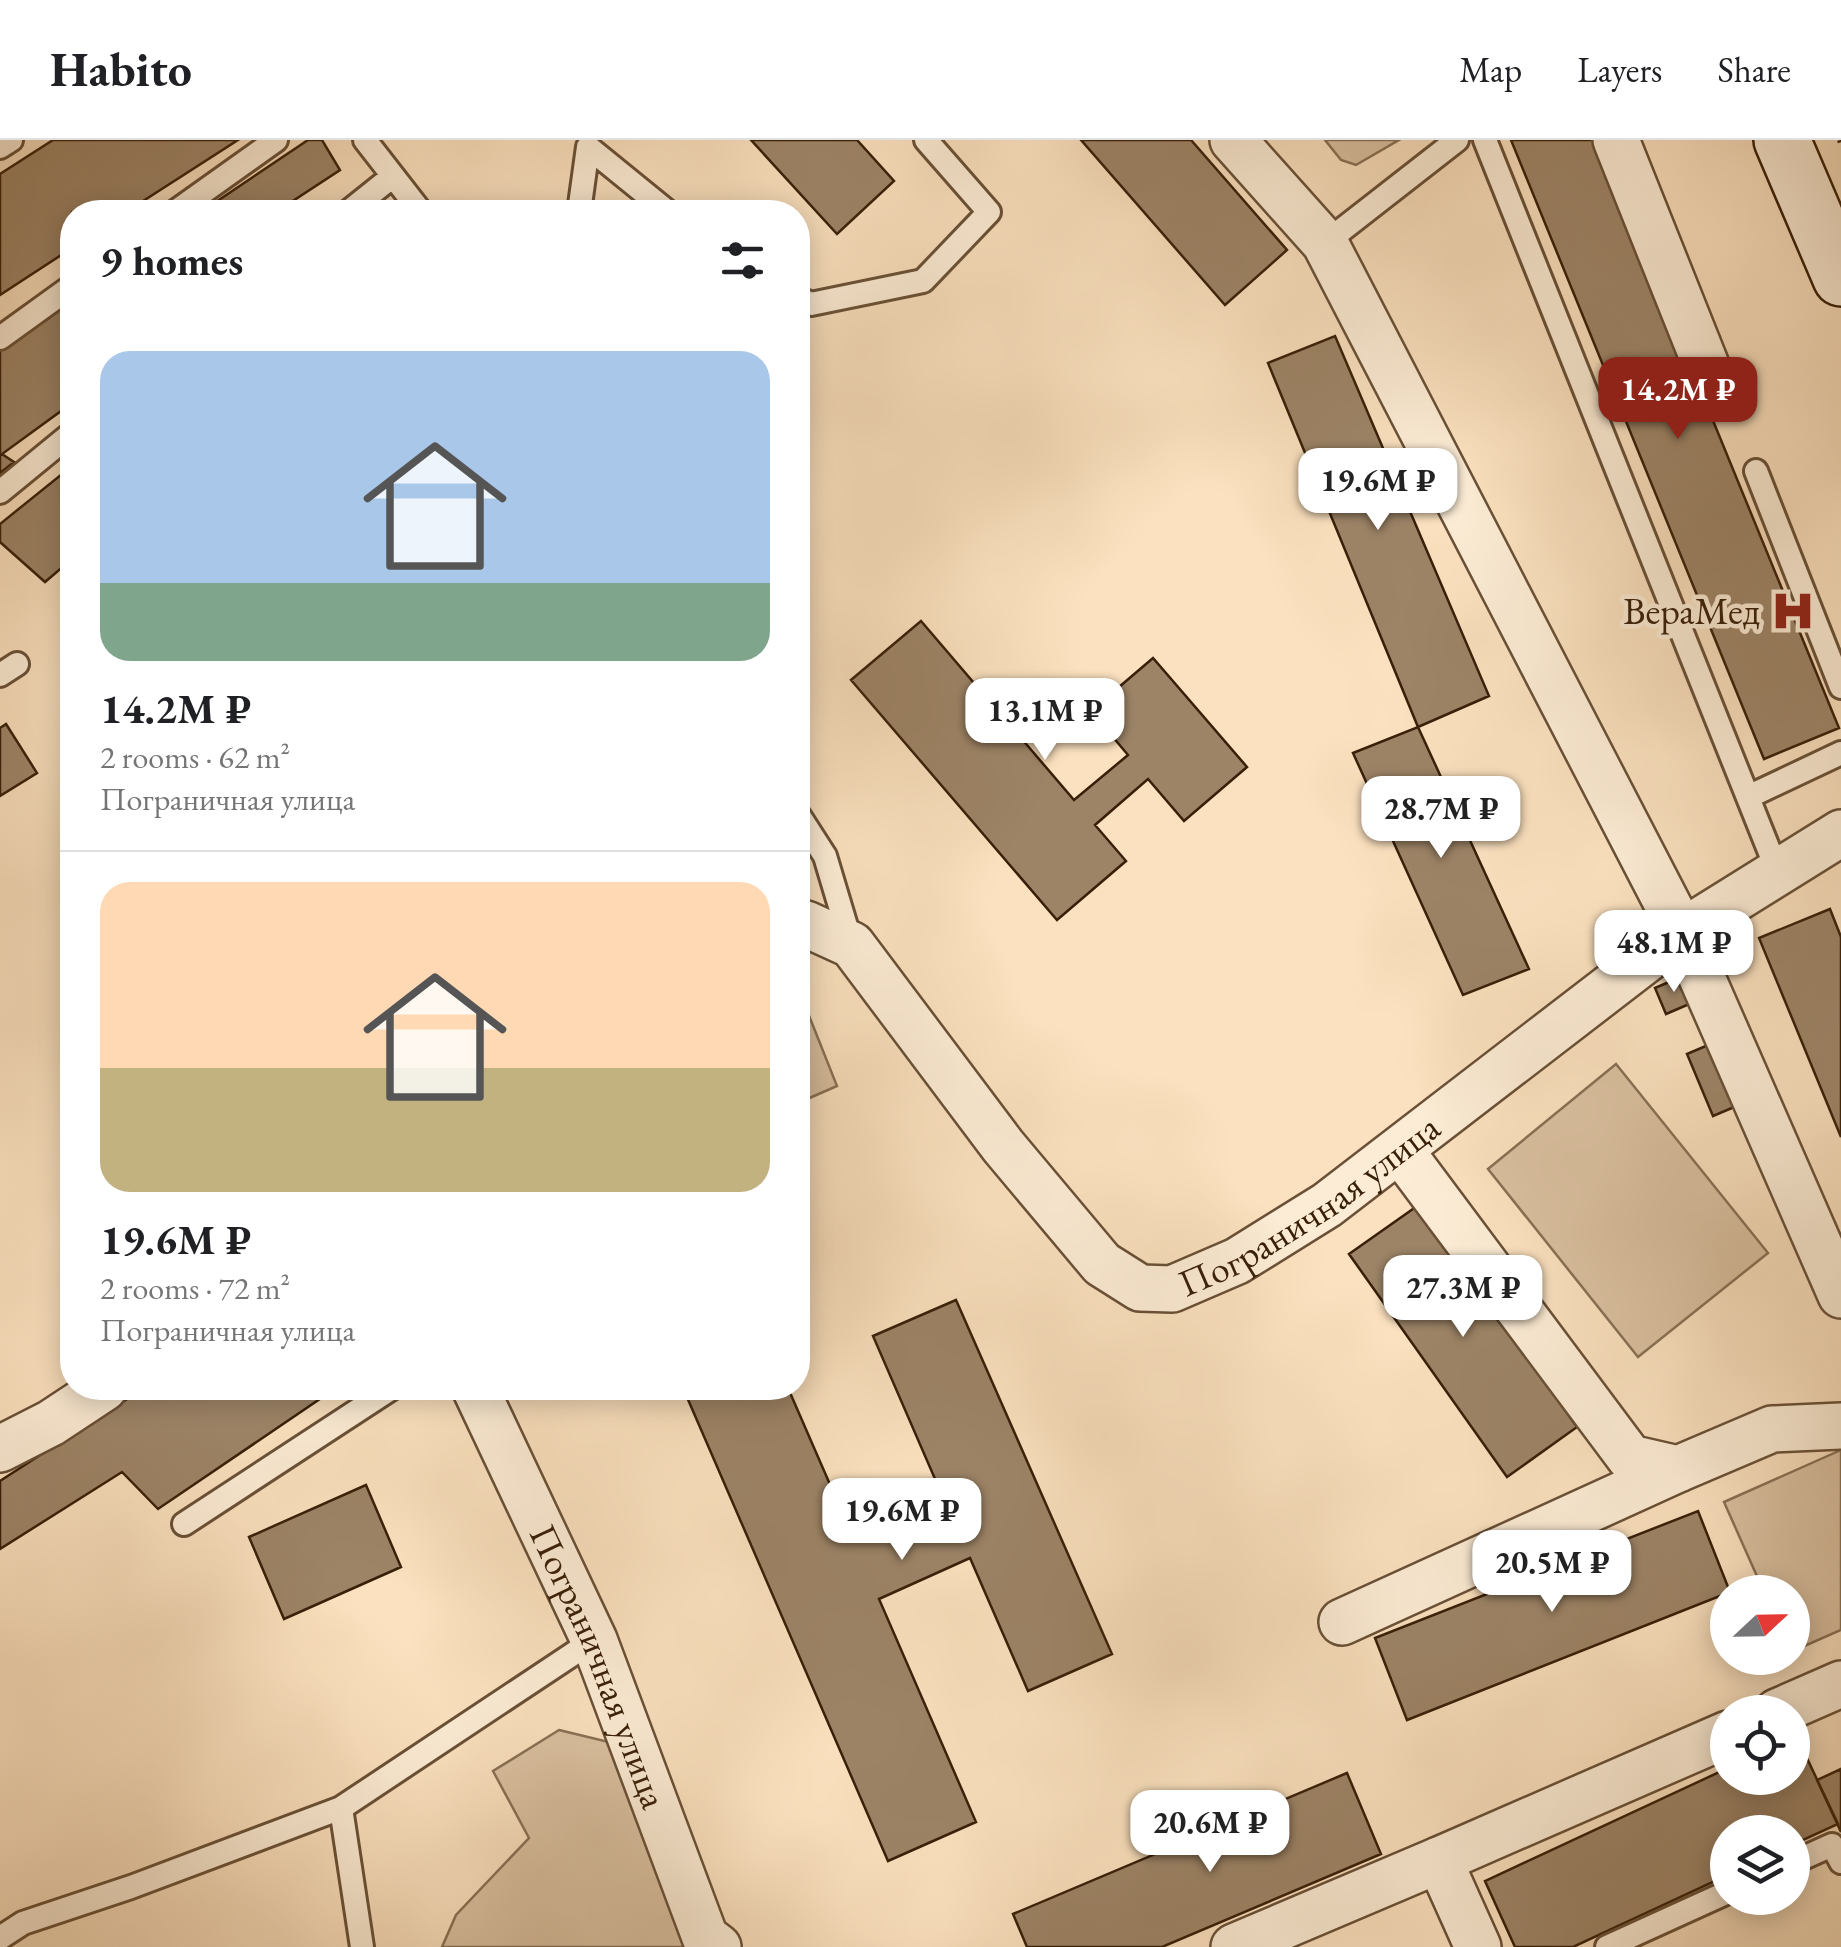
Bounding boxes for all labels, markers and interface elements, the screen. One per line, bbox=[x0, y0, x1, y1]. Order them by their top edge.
text: Habito bbox=[50, 38, 192, 100]
text: Map bbox=[1459, 47, 1522, 92]
text: Layers bbox=[1577, 47, 1662, 92]
text: Share bbox=[1717, 47, 1791, 92]
text: 9 homes bbox=[100, 233, 243, 288]
icon: filters bbox=[715, 233, 770, 288]
pin: 14.2M ₽ bbox=[1586, 357, 1770, 442]
text: 14.2M ₽ bbox=[1620, 368, 1736, 410]
icon: home bbox=[345, 416, 525, 596]
pin: 19.6M ₽ bbox=[1286, 448, 1470, 533]
text: 19.6M ₽ bbox=[1320, 459, 1436, 501]
place label: ВераМед bbox=[1623, 586, 1760, 635]
hospital icon: ВераМед bbox=[1769, 587, 1817, 635]
pin: 13.1M ₽ bbox=[953, 678, 1137, 763]
text: 14.2M ₽ bbox=[100, 681, 251, 736]
text: 13.1M ₽ bbox=[987, 689, 1103, 731]
text: 2 rooms · 62 m² bbox=[100, 736, 290, 778]
pin: 28.7M ₽ bbox=[1349, 776, 1533, 861]
text: Пограничная улица bbox=[100, 778, 355, 820]
text: 28.7M ₽ bbox=[1383, 787, 1499, 829]
pin: 48.1M ₽ bbox=[1582, 910, 1766, 995]
text: 48.1M ₽ bbox=[1616, 921, 1732, 963]
icon: home bbox=[345, 947, 525, 1127]
street label: Пограничная улица bbox=[1171, 1102, 1450, 1307]
text: 19.6M ₽ bbox=[100, 1212, 251, 1267]
pin: 27.3M ₽ bbox=[1371, 1255, 1555, 1340]
text: 27.3M ₽ bbox=[1405, 1266, 1521, 1308]
text: 2 rooms · 72 m² bbox=[100, 1267, 290, 1309]
text: Пограничная улица bbox=[100, 1309, 355, 1351]
pin: 19.6M ₽ bbox=[810, 1478, 994, 1563]
text: 19.6M ₽ bbox=[844, 1489, 960, 1531]
street label: Пограничная улица bbox=[519, 1516, 680, 1816]
pin: 20.5M ₽ bbox=[1460, 1530, 1644, 1615]
text: 20.5M ₽ bbox=[1494, 1541, 1610, 1583]
north arrow bbox=[1710, 1575, 1810, 1675]
map controls bbox=[1710, 1575, 1810, 1915]
button: locate bbox=[1710, 1695, 1810, 1795]
pin: 20.6M ₽ bbox=[1118, 1790, 1302, 1875]
text: 20.6M ₽ bbox=[1152, 1801, 1268, 1843]
button: layers bbox=[1710, 1815, 1810, 1915]

